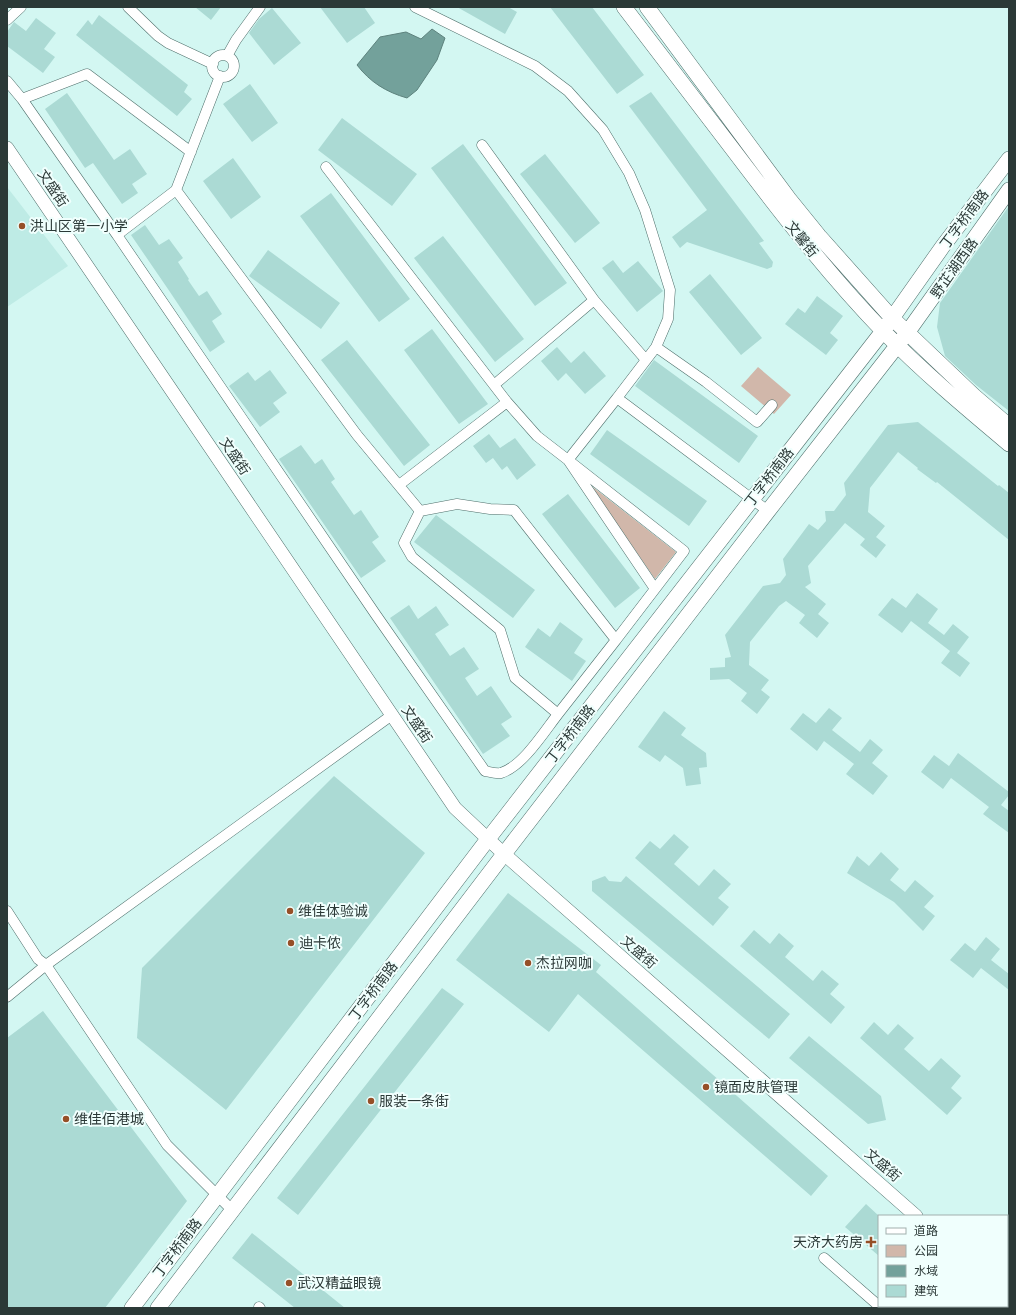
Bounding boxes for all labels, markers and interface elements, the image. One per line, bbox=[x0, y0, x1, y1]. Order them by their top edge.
street label: 文盛街 bbox=[34, 166, 72, 210]
street label: 丁字桥南路 bbox=[936, 186, 992, 252]
place label: 洪山区第一小学 bbox=[30, 217, 128, 235]
street label: 文馨街 bbox=[782, 217, 822, 261]
marker: 洪山区第一小学 bbox=[17, 221, 27, 231]
street label: 野芷湖西路 bbox=[927, 234, 981, 302]
street label: 文盛街 bbox=[216, 434, 254, 478]
street label: 丁字桥南路 bbox=[740, 444, 798, 510]
street label: 丁字桥南路 bbox=[541, 701, 599, 767]
street label: 文盛街 bbox=[398, 702, 436, 746]
place label: 维佳体验诚 bbox=[298, 902, 368, 920]
marker: 维佳体验诚 bbox=[285, 906, 295, 916]
street label: 文盛街 bbox=[617, 931, 661, 973]
place label: 迪卡侬 bbox=[299, 934, 341, 952]
marker: 迪卡侬 bbox=[286, 938, 296, 948]
place label: 杰拉网咖 bbox=[536, 954, 592, 972]
street label: 丁字桥南路 bbox=[345, 958, 401, 1024]
marker: 杰拉网咖 bbox=[523, 958, 533, 968]
place label: 镜面皮肤管理 bbox=[714, 1078, 798, 1096]
marker: 镜面皮肤管理 bbox=[701, 1082, 711, 1092]
place label: 服装一条街 bbox=[379, 1092, 449, 1110]
marker: 服装一条街 bbox=[366, 1096, 376, 1106]
place label: 维佳佰港城 bbox=[74, 1110, 144, 1128]
marker: 维佳佰港城 bbox=[61, 1114, 71, 1124]
street label: 文盛街 bbox=[861, 1144, 905, 1186]
street label: 丁字桥南路 bbox=[149, 1215, 205, 1281]
legend bbox=[878, 1215, 1008, 1307]
text: 道路 bbox=[914, 1223, 938, 1238]
place label: 天济大药房 bbox=[793, 1233, 863, 1251]
marker: 天济大药房 bbox=[866, 1237, 876, 1247]
text: 公园 bbox=[914, 1243, 938, 1258]
text: 水域 bbox=[914, 1263, 938, 1278]
place label: 武汉精益眼镜 bbox=[297, 1274, 381, 1292]
marker: 武汉精益眼镜 bbox=[284, 1278, 294, 1288]
text: 建筑 bbox=[914, 1283, 938, 1298]

